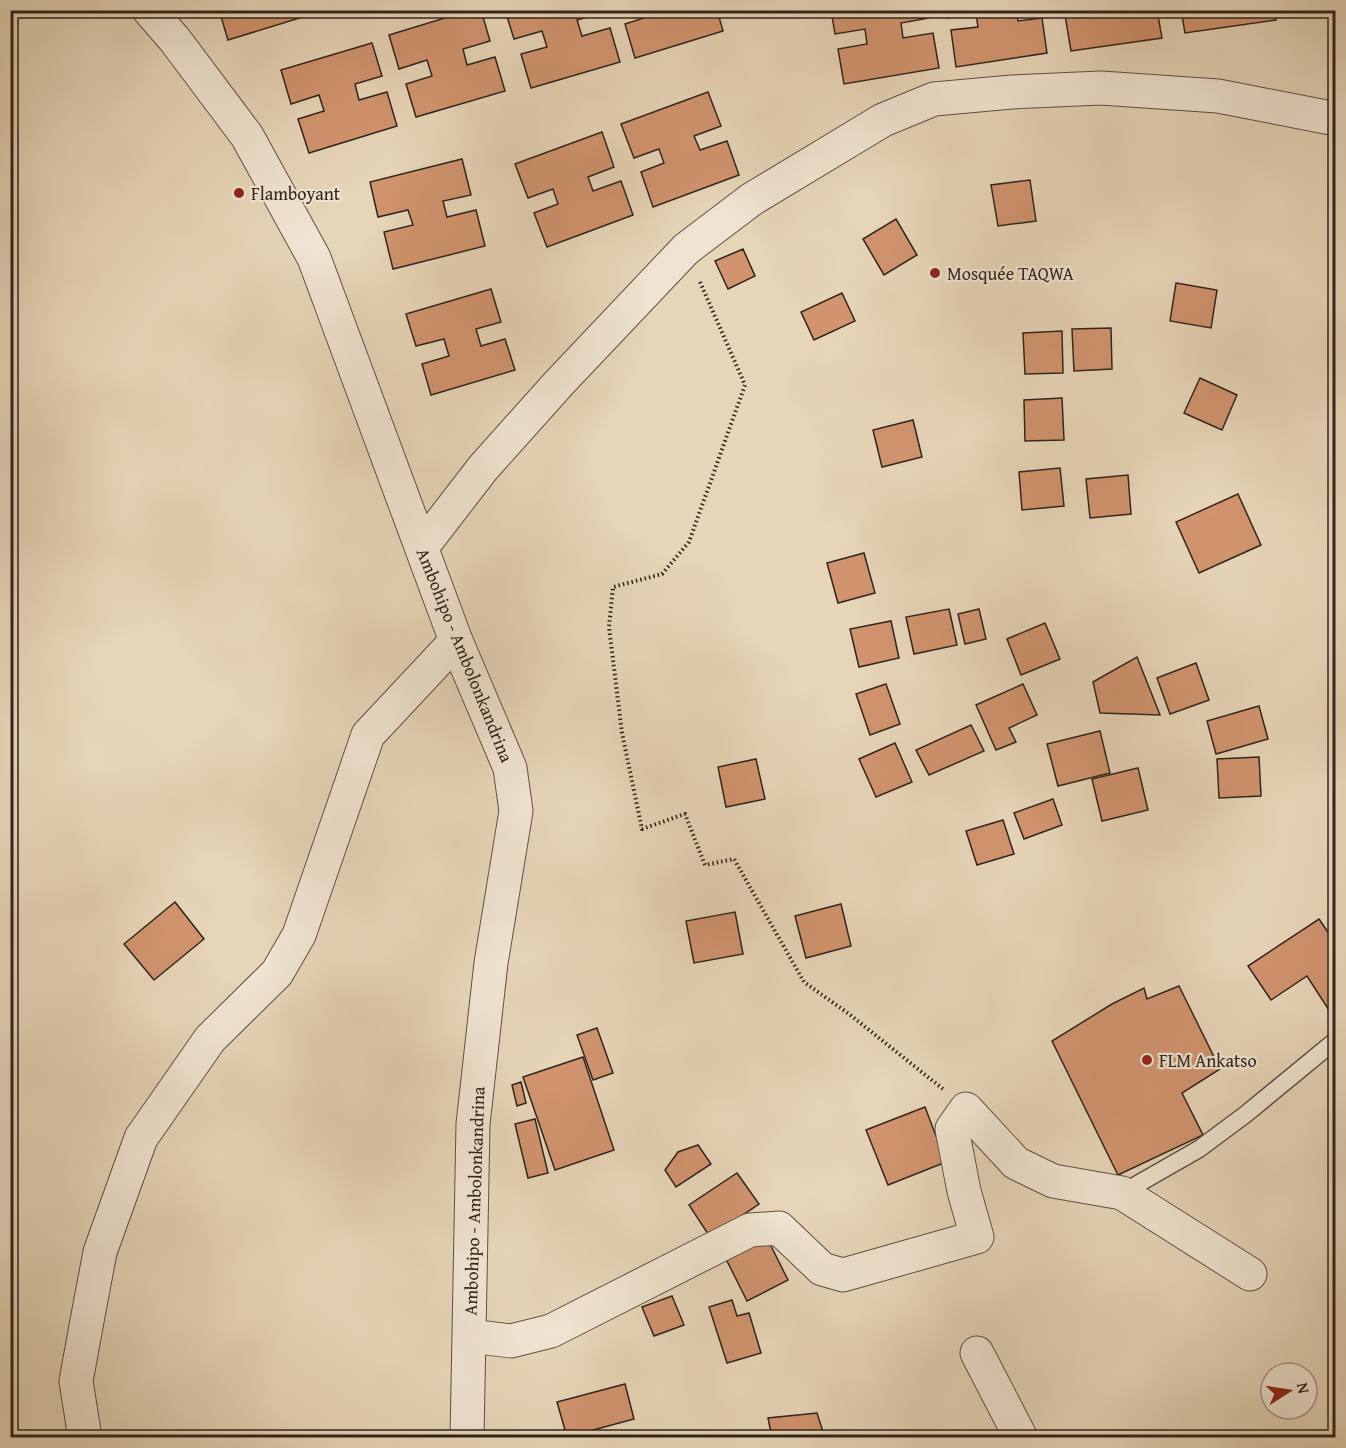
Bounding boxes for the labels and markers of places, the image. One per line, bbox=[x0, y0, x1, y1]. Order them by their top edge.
place label: Flamboyant bbox=[251, 180, 341, 207]
marker: Flamboyant bbox=[232, 186, 246, 200]
place label: Mosquée TAQWA bbox=[947, 260, 1074, 287]
marker: Mosquée TAQWA bbox=[928, 266, 942, 280]
place label: FLM Ankatso bbox=[1159, 1047, 1257, 1074]
marker: FLM Ankatso bbox=[1140, 1053, 1154, 1067]

